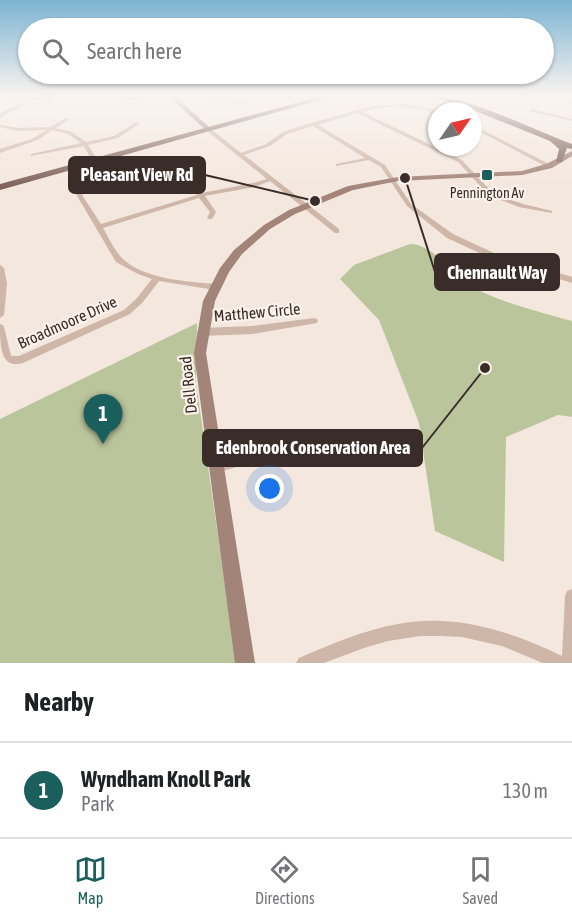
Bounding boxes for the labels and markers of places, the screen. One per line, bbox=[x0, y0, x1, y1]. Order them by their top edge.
callout: Pleasant View Rd bbox=[69, 157, 205, 193]
marker: Pennington Av bbox=[480, 168, 494, 182]
place label: Pennington Av bbox=[450, 185, 524, 201]
callout: Chennault Way bbox=[435, 254, 559, 290]
pin: 1 bbox=[84, 394, 122, 444]
callout: Edenbrook Conservation Area bbox=[203, 430, 422, 466]

